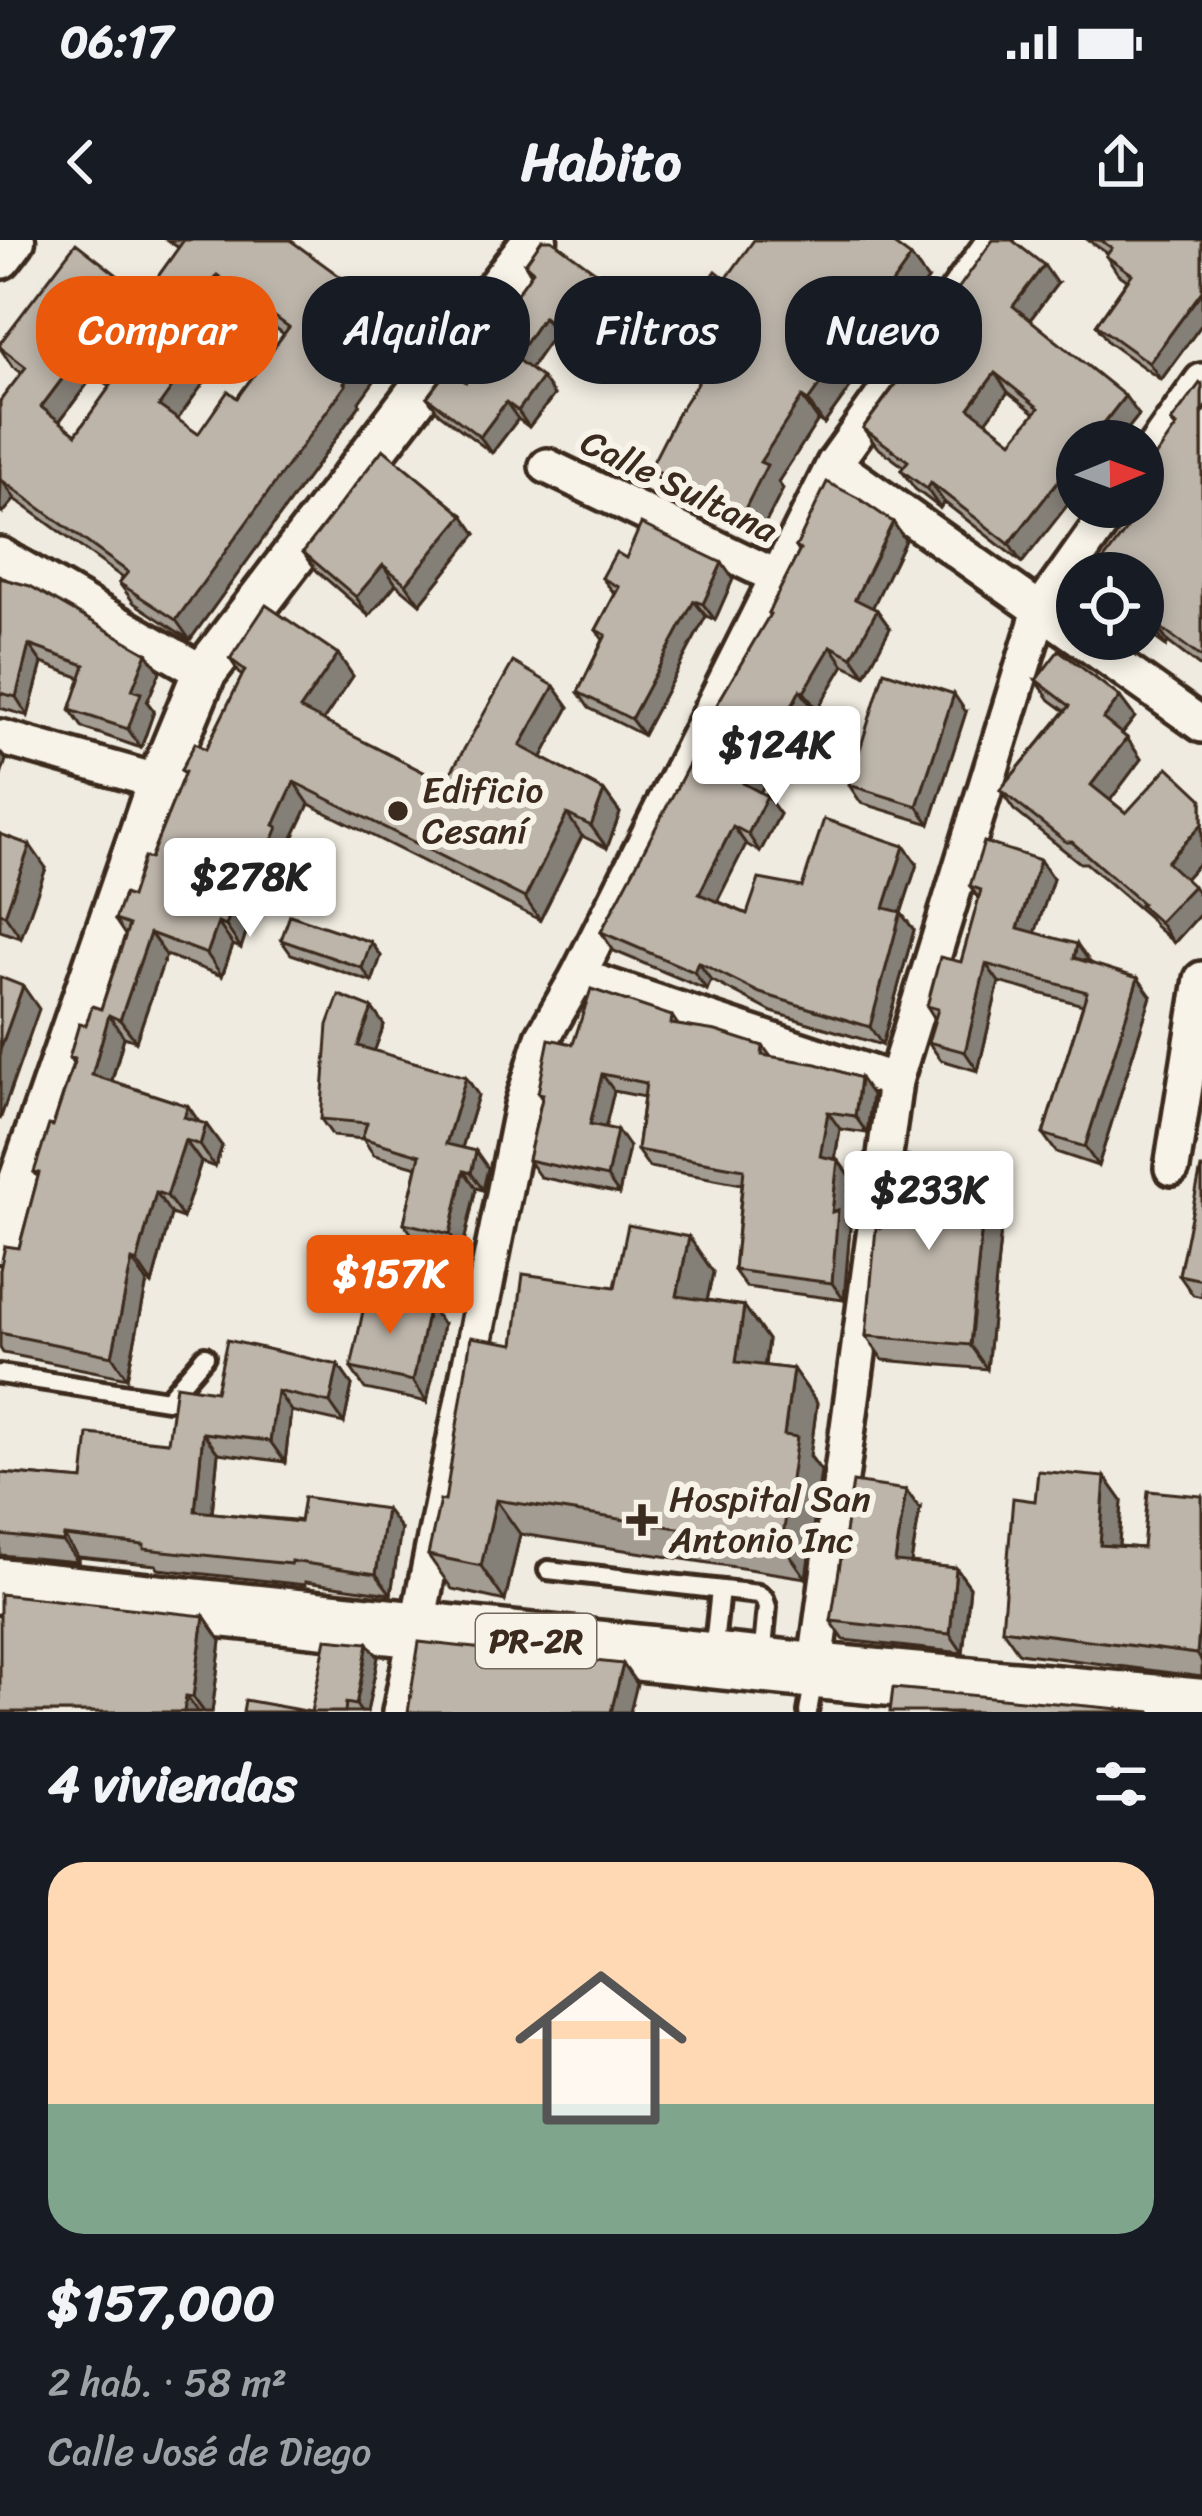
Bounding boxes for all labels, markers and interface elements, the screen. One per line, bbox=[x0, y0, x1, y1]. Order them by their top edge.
text: 06:17 bbox=[60, 2, 173, 82]
text: Habito bbox=[521, 114, 681, 210]
icon: back bbox=[48, 129, 114, 195]
icon: share bbox=[1088, 129, 1154, 195]
chip: Comprar bbox=[36, 276, 278, 384]
chip: Alquilar bbox=[302, 276, 530, 384]
chip: Filtros bbox=[554, 276, 761, 384]
chip: Nuevo bbox=[785, 276, 982, 384]
street label: Calle Sultana bbox=[570, 411, 789, 562]
north arrow bbox=[1056, 420, 1164, 528]
map controls bbox=[1056, 420, 1164, 660]
button: locate bbox=[1056, 552, 1164, 660]
pin: $124K bbox=[692, 706, 860, 808]
text: $124K bbox=[719, 710, 833, 779]
place label: Edificio Cesaní bbox=[422, 758, 543, 863]
marker: Edificio Cesaní bbox=[385, 798, 411, 824]
pin: $278K bbox=[166, 838, 334, 940]
text: $278K bbox=[191, 842, 309, 911]
pin: $233K bbox=[845, 1151, 1013, 1253]
text: $233K bbox=[871, 1155, 987, 1224]
pin: $157K bbox=[306, 1235, 474, 1337]
text: $157K bbox=[334, 1239, 446, 1308]
place label: Hospital San Antonio Inc bbox=[668, 1467, 871, 1572]
marker: Hospital San Antonio Inc bbox=[626, 1504, 658, 1536]
road number: PR-2R bbox=[476, 1614, 596, 1668]
text: 4 viviendas bbox=[48, 1739, 297, 1829]
icon: filters bbox=[1088, 1751, 1154, 1817]
icon: home bbox=[493, 1940, 709, 2156]
text: $157,000 bbox=[48, 2258, 275, 2348]
text: 2 hab. · 58 m² bbox=[48, 2348, 287, 2417]
text: Calle José de Diego bbox=[48, 2417, 371, 2486]

